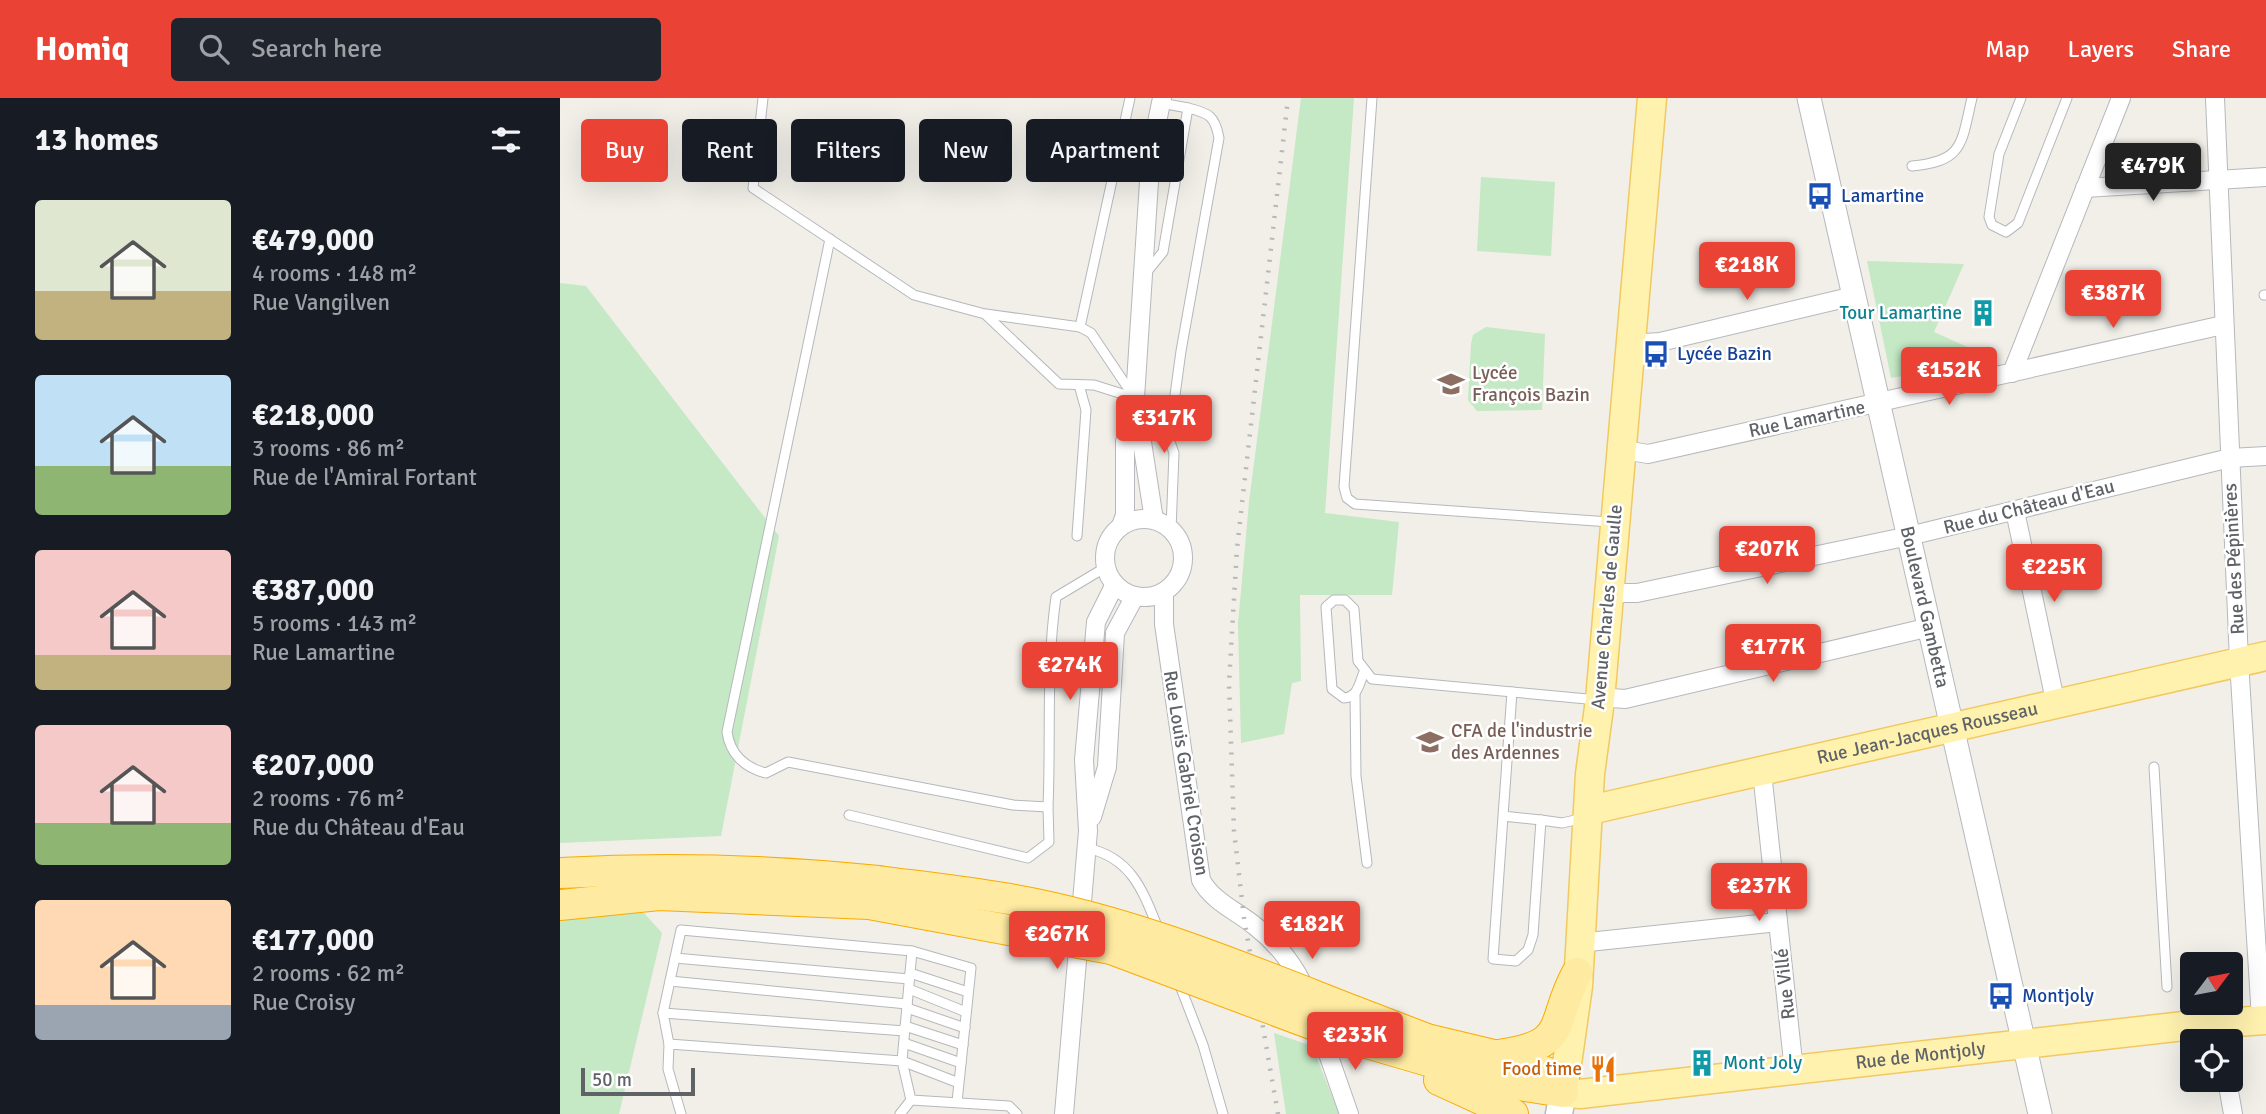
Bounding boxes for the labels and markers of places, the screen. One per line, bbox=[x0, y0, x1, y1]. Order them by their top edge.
pin: €479K bbox=[2104, 144, 2202, 203]
bus stop icon: Lamartine bbox=[1805, 181, 1835, 211]
place label: Lamartine bbox=[1841, 184, 1924, 208]
pin: €218K bbox=[1698, 242, 1796, 302]
pin: €387K bbox=[2064, 271, 2162, 330]
building icon: Tour Lamartine bbox=[1968, 298, 1998, 328]
place label: Tour Lamartine bbox=[1839, 301, 1962, 325]
bus stop icon: Lycée Bazin bbox=[1641, 339, 1671, 369]
place label: Lycée Bazin bbox=[1677, 342, 1772, 366]
pin: €152K bbox=[1900, 348, 1998, 407]
place label: Lycée François Bazin bbox=[1472, 361, 1590, 407]
school or university icon: Lycée François Bazin bbox=[1436, 369, 1466, 399]
pin: €317K bbox=[1115, 396, 1213, 455]
pin: €207K bbox=[1718, 526, 1816, 586]
pin: €225K bbox=[2005, 545, 2103, 604]
pin: €177K bbox=[1724, 624, 1822, 684]
pin: €274K bbox=[1021, 642, 1119, 702]
place label: CFA de l'industrie des Ardennes bbox=[1451, 719, 1593, 765]
school or university icon: CFA de l'industrie des Ardennes bbox=[1415, 727, 1445, 757]
pin: €237K bbox=[1710, 864, 1808, 923]
pin: €182K bbox=[1263, 902, 1361, 961]
pin: €267K bbox=[1008, 912, 1106, 971]
bus stop icon: Montjoly bbox=[1986, 981, 2016, 1011]
place label: Montjoly bbox=[2022, 984, 2094, 1008]
pin: €233K bbox=[1306, 1012, 1404, 1072]
building icon: Mont Joly bbox=[1687, 1048, 1717, 1078]
place label: Mont Joly bbox=[1723, 1051, 1802, 1075]
restaurant icon: Food time bbox=[1588, 1054, 1618, 1084]
place label: Food time bbox=[1502, 1057, 1582, 1081]

